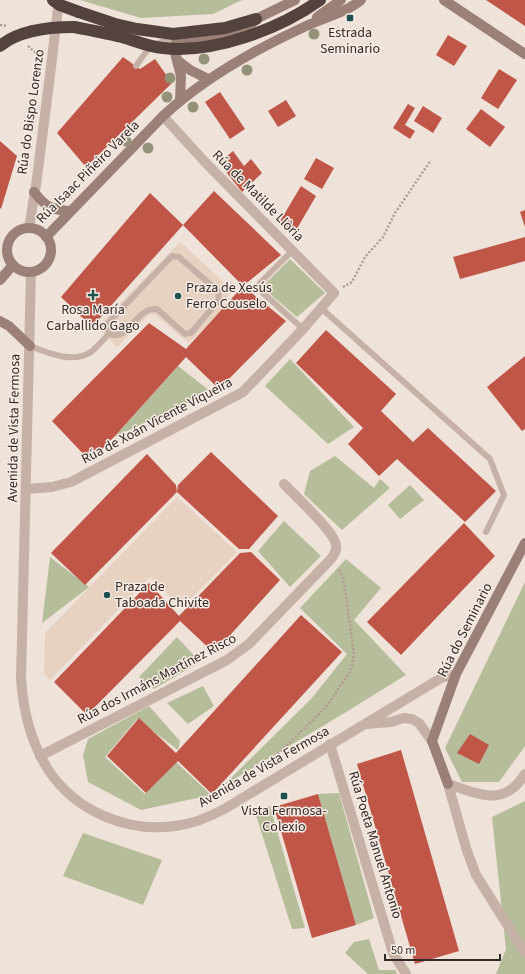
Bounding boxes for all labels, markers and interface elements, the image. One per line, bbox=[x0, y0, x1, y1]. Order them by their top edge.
marker: Estrada Seminario bbox=[345, 13, 355, 23]
place label: Estrada Seminario bbox=[320, 23, 380, 59]
street label: Rúa do Bispo Lorenzo bbox=[12, 48, 50, 176]
street label: Rúa Isaac Piñeiro Varela bbox=[32, 116, 144, 228]
street label: Rúa de Matilde Llòria bbox=[208, 146, 308, 246]
place label: Praza de Xesús Ferro Couselo bbox=[186, 278, 272, 314]
marker: Rosa María Carballido Gago bbox=[88, 290, 98, 300]
marker: Praza de Xesús Ferro Couselo bbox=[173, 291, 183, 301]
place label: Rosa María Carballido Gago bbox=[46, 300, 140, 336]
street label: Avenida de Vista Fermosa bbox=[3, 354, 25, 502]
street label: Rúa de Xoán Vicente Viqueira bbox=[78, 373, 236, 469]
place label: Praza de Taboada Chivite bbox=[115, 577, 209, 613]
street label: Rúa do Seminario bbox=[433, 579, 497, 681]
marker: Praza de Taboada Chivite bbox=[102, 590, 112, 600]
street label: Rúa dos Irmáns Martínez Risco bbox=[74, 628, 240, 730]
street label: Avenida de Vista Fermosa bbox=[195, 721, 333, 813]
street label: Rúa Poeta Manuel Antonio bbox=[343, 769, 407, 921]
marker: Vista Fermosa- Colexio bbox=[279, 791, 289, 801]
place label: Vista Fermosa- Colexio bbox=[241, 801, 327, 837]
scale bar bbox=[385, 936, 500, 962]
text: 50 m bbox=[391, 942, 415, 959]

